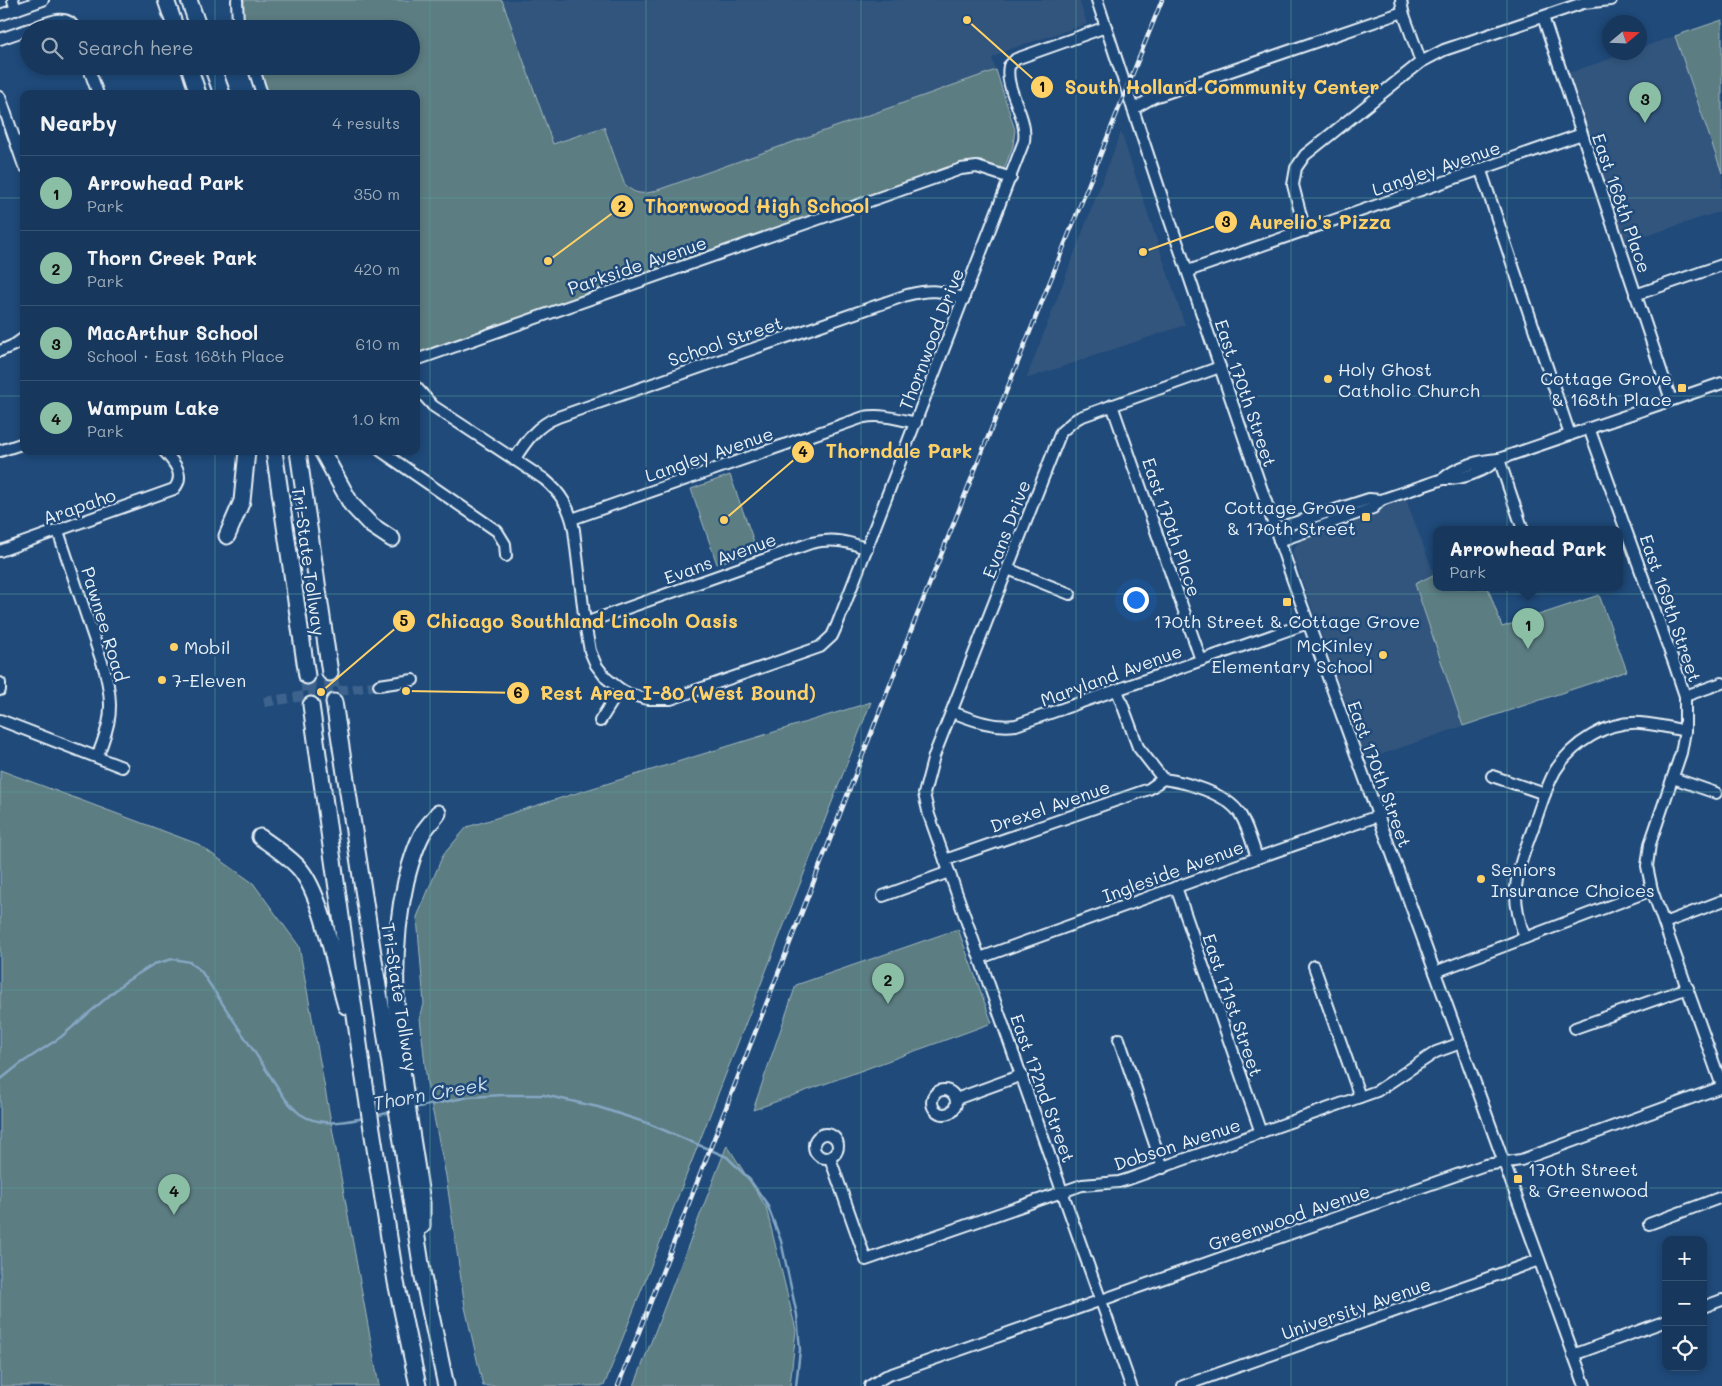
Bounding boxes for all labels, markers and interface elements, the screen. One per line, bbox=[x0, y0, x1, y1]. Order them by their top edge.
north arrow bbox=[1602, 15, 1647, 60]
search box bbox=[20, 20, 420, 75]
icon: search bbox=[38, 34, 66, 62]
text: Search here bbox=[78, 35, 194, 60]
callout: South Holland Community Center bbox=[1030, 70, 1389, 104]
text: South Holland Community Center bbox=[1065, 74, 1379, 99]
text: 1 bbox=[1039, 76, 1045, 96]
pin: 3 bbox=[1629, 82, 1661, 123]
text: Nearby bbox=[40, 109, 117, 136]
text: 4 results bbox=[332, 112, 400, 133]
street label: East 168th Place bbox=[1587, 130, 1657, 276]
street label: Langley Avenue bbox=[1369, 135, 1503, 201]
text: Arrowhead Park bbox=[87, 170, 244, 195]
text: 1 bbox=[52, 183, 60, 204]
text: 350 m bbox=[354, 183, 400, 204]
callout: Thornwood High School bbox=[610, 189, 879, 223]
text: Thornwood High School bbox=[645, 193, 869, 218]
text: Park bbox=[87, 195, 123, 216]
text: 2 bbox=[618, 196, 626, 216]
callout: Aurelio's Pizza bbox=[1214, 205, 1401, 239]
text: Aurelio's Pizza bbox=[1249, 209, 1391, 234]
text: 3 bbox=[1221, 211, 1231, 231]
street label: Parkside Avenue bbox=[564, 230, 710, 300]
text: Thorn Creek Park bbox=[87, 245, 257, 270]
text: 2 bbox=[52, 258, 60, 279]
text: 420 m bbox=[354, 258, 400, 279]
street label: Thornwood Drive bbox=[893, 265, 969, 413]
text: Park bbox=[87, 270, 123, 291]
street label: School Street bbox=[664, 310, 786, 372]
street label: East 170th Street bbox=[1210, 316, 1282, 470]
text: MacArthur School bbox=[87, 320, 258, 345]
text: 3 bbox=[51, 333, 61, 354]
text: 610 m bbox=[355, 333, 400, 354]
text: School · East 168th Place bbox=[87, 345, 284, 366]
place label: Holy Ghost Catholic Church bbox=[1338, 357, 1480, 402]
place label: Cottage Grove & 168th Place bbox=[1540, 366, 1672, 411]
marker: Holy Ghost Catholic Church bbox=[1322, 373, 1334, 385]
marker: Cottage Grove & 168th Place bbox=[1676, 382, 1688, 394]
text: Wampum Lake bbox=[87, 395, 219, 420]
text: 4 bbox=[51, 408, 61, 429]
text: 1.0 km bbox=[352, 408, 400, 429]
text: Park bbox=[87, 420, 123, 441]
street label: Langley Avenue bbox=[642, 421, 776, 487]
callout: Thorndale Park bbox=[791, 435, 982, 469]
text: Thorndale Park bbox=[826, 438, 972, 463]
text: 4 bbox=[798, 441, 808, 461]
street label: East 170th Place bbox=[1137, 454, 1207, 600]
street label: Evans Drive bbox=[976, 477, 1036, 581]
street label: Arapaho bbox=[39, 482, 119, 530]
street label: Tri-State Tollway bbox=[287, 485, 331, 637]
place label: Cottage Grove & 170th Street bbox=[1224, 495, 1356, 540]
marker: Cottage Grove & 170th Street bbox=[1360, 511, 1372, 523]
popup bbox=[1433, 526, 1623, 591]
street label: Evans Avenue bbox=[661, 527, 779, 589]
street label: East 169th Street bbox=[1634, 531, 1708, 685]
text: Arrowhead Park bbox=[1450, 536, 1606, 561]
text: Park bbox=[1450, 561, 1486, 582]
street label: Pawnee Road bbox=[76, 564, 134, 684]
your location bbox=[1123, 587, 1149, 613]
marker: 170th Street & Cottage Grove bbox=[1281, 596, 1293, 608]
callout: Chicago Southland Lincoln Oasis bbox=[391, 604, 748, 638]
text: Chicago Southland Lincoln Oasis bbox=[426, 608, 738, 633]
pin: 1 bbox=[1512, 608, 1544, 649]
place label: 170th Street & Cottage Grove bbox=[1154, 609, 1420, 633]
text: 5 bbox=[400, 610, 409, 630]
place label: McKinley Elementary School bbox=[1212, 633, 1373, 678]
place label: Mobil bbox=[184, 635, 231, 659]
street label: Maryland Avenue bbox=[1037, 638, 1185, 712]
marker: Mobil bbox=[168, 641, 180, 653]
marker: McKinley Elementary School bbox=[1377, 649, 1389, 661]
place label: 7-Eleven bbox=[172, 668, 246, 692]
marker: 7-Eleven bbox=[156, 674, 168, 686]
callout: Rest Area I-80 (West Bound) bbox=[505, 676, 826, 710]
text: Rest Area I-80 (West Bound) bbox=[540, 680, 816, 705]
text: 6 bbox=[513, 682, 523, 702]
street label: East 170th Street bbox=[1342, 697, 1418, 851]
street label: Drexel Avenue bbox=[987, 774, 1113, 838]
street label: Ingleside Avenue bbox=[1099, 834, 1247, 908]
place label: Seniors Insurance Choices bbox=[1491, 857, 1655, 902]
marker: Seniors Insurance Choices bbox=[1475, 873, 1487, 885]
street label: Tri-State Tollway bbox=[376, 921, 424, 1073]
street label: East 171st Street bbox=[1197, 930, 1269, 1080]
pin: 2 bbox=[872, 963, 904, 1004]
street label: East 172nd Street bbox=[1005, 1010, 1081, 1166]
water label: Thorn Creek bbox=[371, 1071, 490, 1115]
street label: Dobson Avenue bbox=[1111, 1112, 1243, 1176]
place label: 170th Street & Greenwood bbox=[1528, 1157, 1648, 1202]
marker: 170th Street & Greenwood bbox=[1512, 1173, 1524, 1185]
pin: 4 bbox=[158, 1174, 190, 1215]
street label: Greenwood Avenue bbox=[1205, 1178, 1373, 1256]
map controls bbox=[1662, 1236, 1707, 1371]
button: + bbox=[1662, 1236, 1707, 1281]
street label: University Avenue bbox=[1278, 1271, 1434, 1345]
button: − bbox=[1662, 1281, 1707, 1326]
button: locate bbox=[1662, 1326, 1707, 1371]

